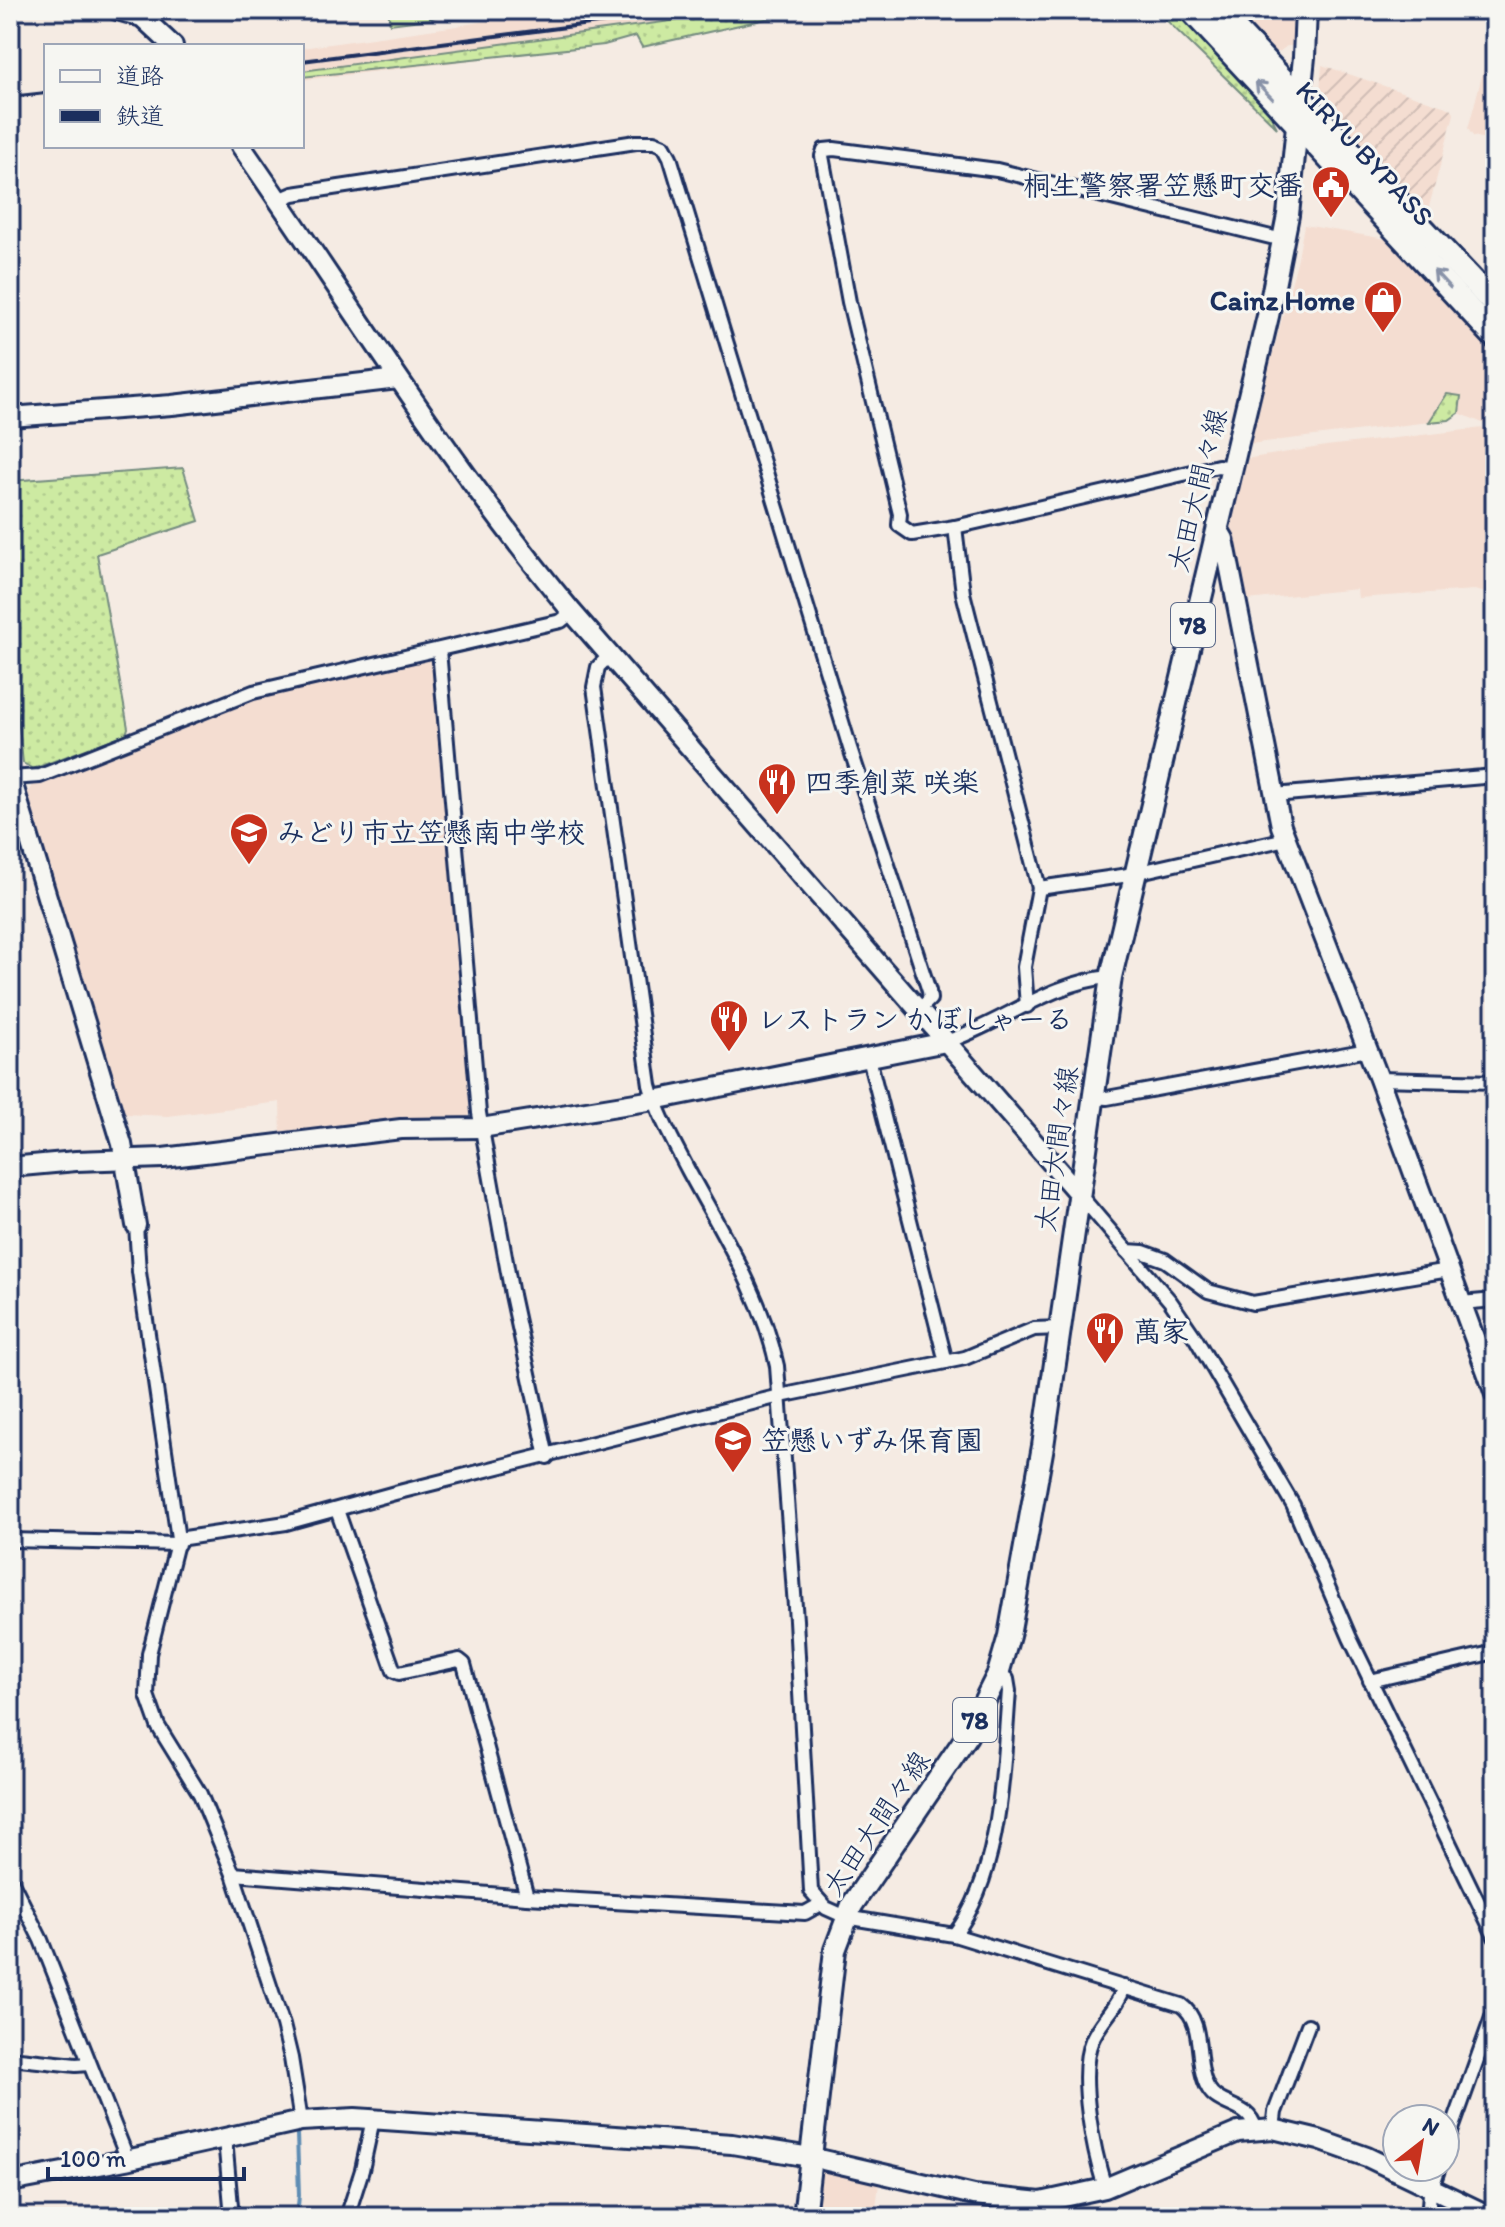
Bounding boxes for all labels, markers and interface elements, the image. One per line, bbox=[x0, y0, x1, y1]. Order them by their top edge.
legend bbox=[44, 44, 304, 148]
text: 道路 bbox=[116, 61, 164, 90]
street label: KIRYU BYPASS bbox=[1289, 73, 1441, 233]
one-way arrow bbox=[1256, 80, 1274, 100]
text: 鉄道 bbox=[116, 101, 164, 130]
public building icon: 桐生警察署笠懸町交番 bbox=[1310, 164, 1352, 219]
place label: 桐生警察署笠懸町交番 bbox=[1023, 168, 1303, 202]
one-way arrow bbox=[1434, 270, 1452, 290]
shop icon: Cainz Home bbox=[1362, 279, 1404, 334]
place label: Cainz Home bbox=[1210, 283, 1355, 317]
street label: 太田大間々線 bbox=[1160, 404, 1234, 576]
road number: 78 bbox=[1171, 603, 1215, 647]
restaurant icon: 四季創菜 咲楽 bbox=[756, 761, 798, 816]
place label: 四季創菜 咲楽 bbox=[805, 765, 979, 799]
school or university icon: みどり市立笠懸南中学校 bbox=[228, 811, 270, 866]
place label: みどり市立笠懸南中学校 bbox=[277, 815, 585, 849]
restaurant icon: レストラン かぼしゃーる bbox=[708, 998, 750, 1053]
place label: レストラン かぼしゃーる bbox=[757, 1002, 1074, 1036]
street label: 太田大間々線 bbox=[1027, 1063, 1085, 1235]
restaurant icon: 萬家 bbox=[1084, 1310, 1126, 1365]
place label: 萬家 bbox=[1133, 1314, 1189, 1348]
school or university icon: 笠懸いずみ保育園 bbox=[712, 1419, 754, 1474]
place label: 笠懸いずみ保育園 bbox=[761, 1423, 983, 1457]
road number: 78 bbox=[953, 1698, 997, 1742]
street label: 太田大間々線 bbox=[815, 1744, 937, 1902]
north arrow bbox=[1381, 2103, 1461, 2183]
text: N bbox=[1418, 2111, 1444, 2142]
scale bar bbox=[48, 2131, 244, 2181]
text: 100 m bbox=[60, 2144, 126, 2173]

